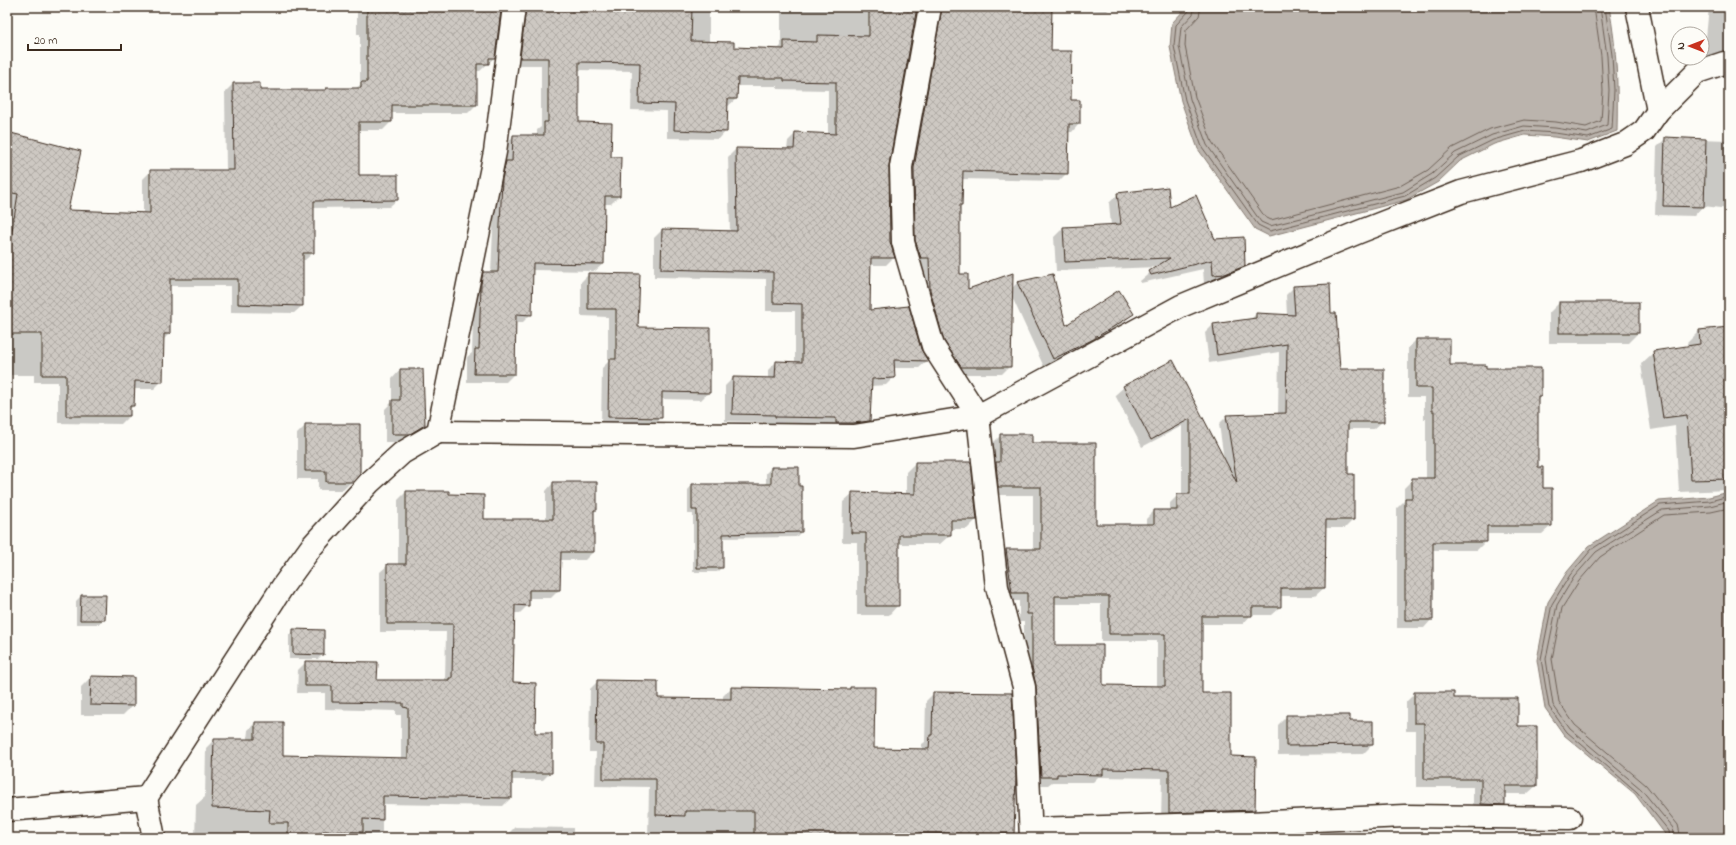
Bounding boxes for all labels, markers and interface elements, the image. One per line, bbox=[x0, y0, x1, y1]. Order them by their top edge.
scale bar bbox=[28, 26, 121, 52]
north arrow bbox=[1670, 26, 1710, 66]
text: 20 m bbox=[34, 32, 57, 50]
text: N bbox=[1673, 42, 1689, 50]

